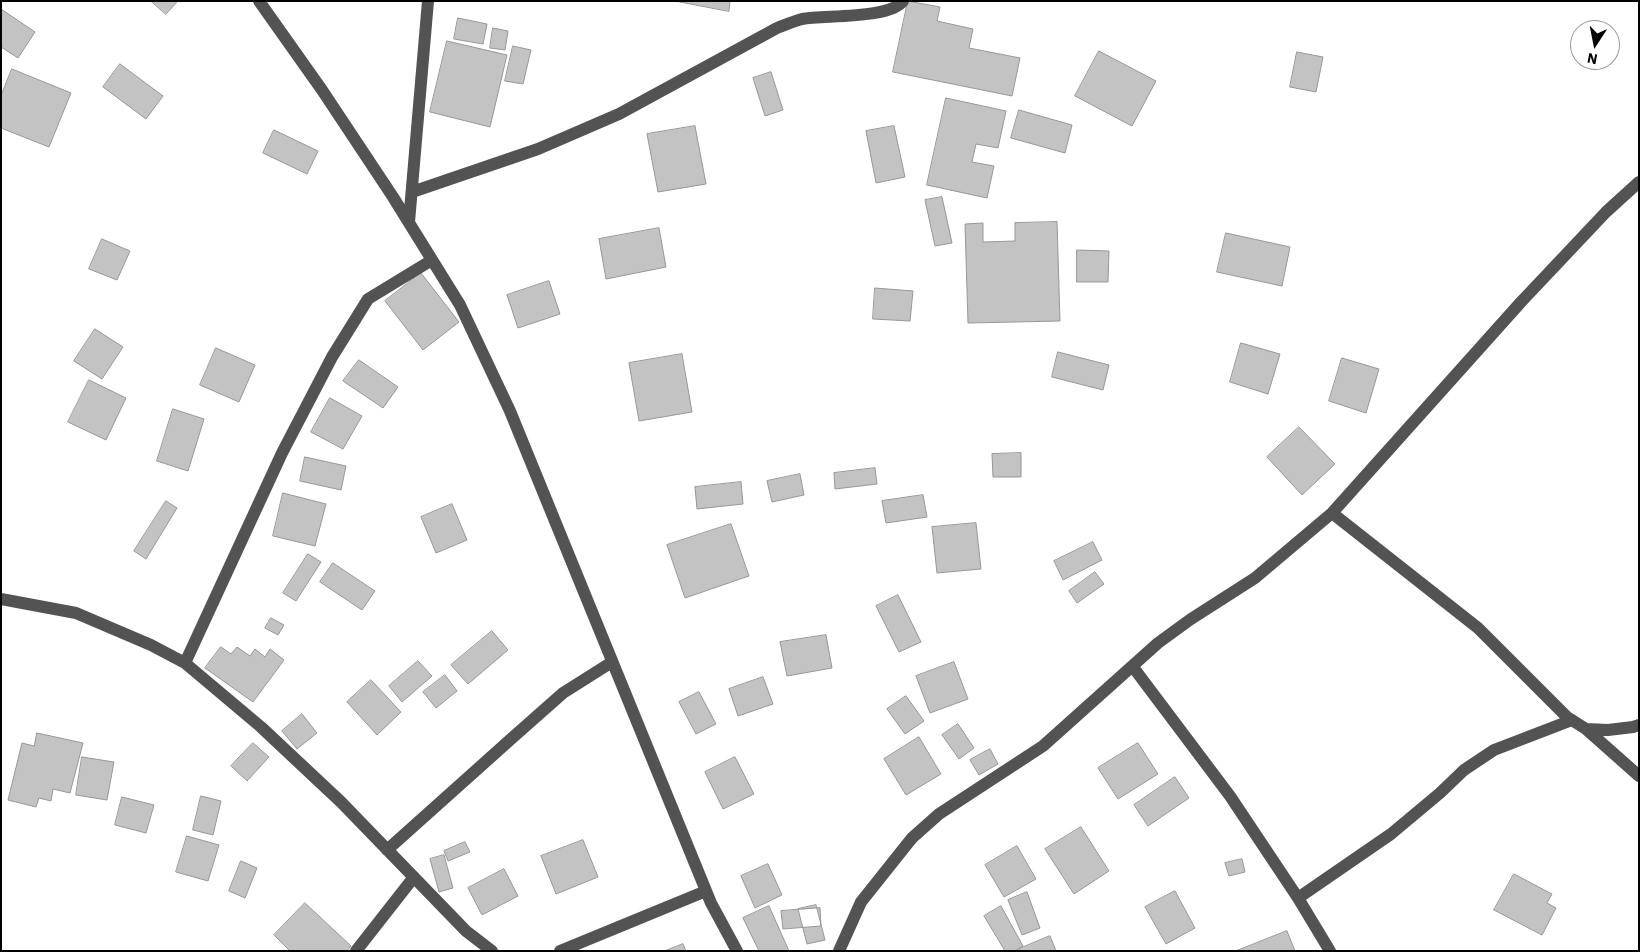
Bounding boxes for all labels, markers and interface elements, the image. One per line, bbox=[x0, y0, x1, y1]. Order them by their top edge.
north arrow bbox=[1570, 20, 1620, 70]
text: N bbox=[1586, 49, 1599, 69]

